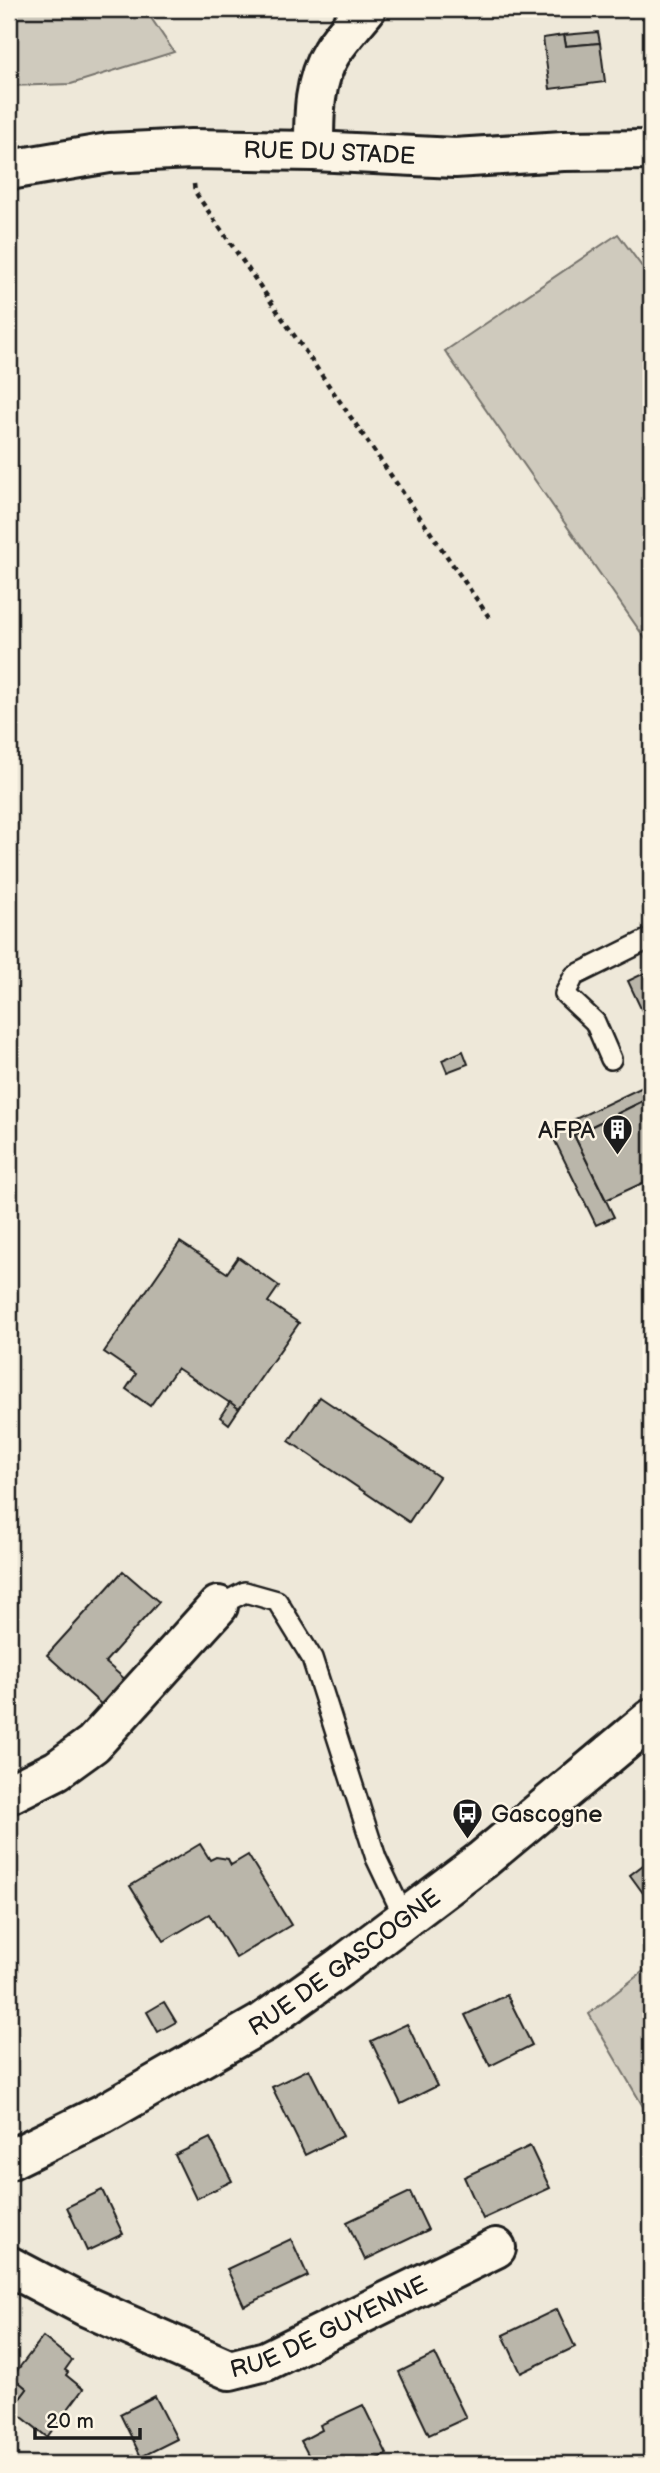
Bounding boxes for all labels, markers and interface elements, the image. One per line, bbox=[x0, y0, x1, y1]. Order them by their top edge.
street label: RUE DU STADE bbox=[243, 135, 416, 171]
building icon: AFPA bbox=[601, 1113, 635, 1157]
place label: AFPA bbox=[538, 1116, 595, 1145]
bus stop icon: Gascogne bbox=[451, 1797, 485, 1841]
place label: Gascogne bbox=[491, 1800, 602, 1829]
street label: RUE DE GASCOGNE bbox=[243, 1882, 446, 2042]
street label: RUE DE GUYENNE bbox=[227, 2270, 432, 2384]
scale bar bbox=[35, 2396, 140, 2440]
text: 20 m bbox=[46, 2409, 94, 2434]

